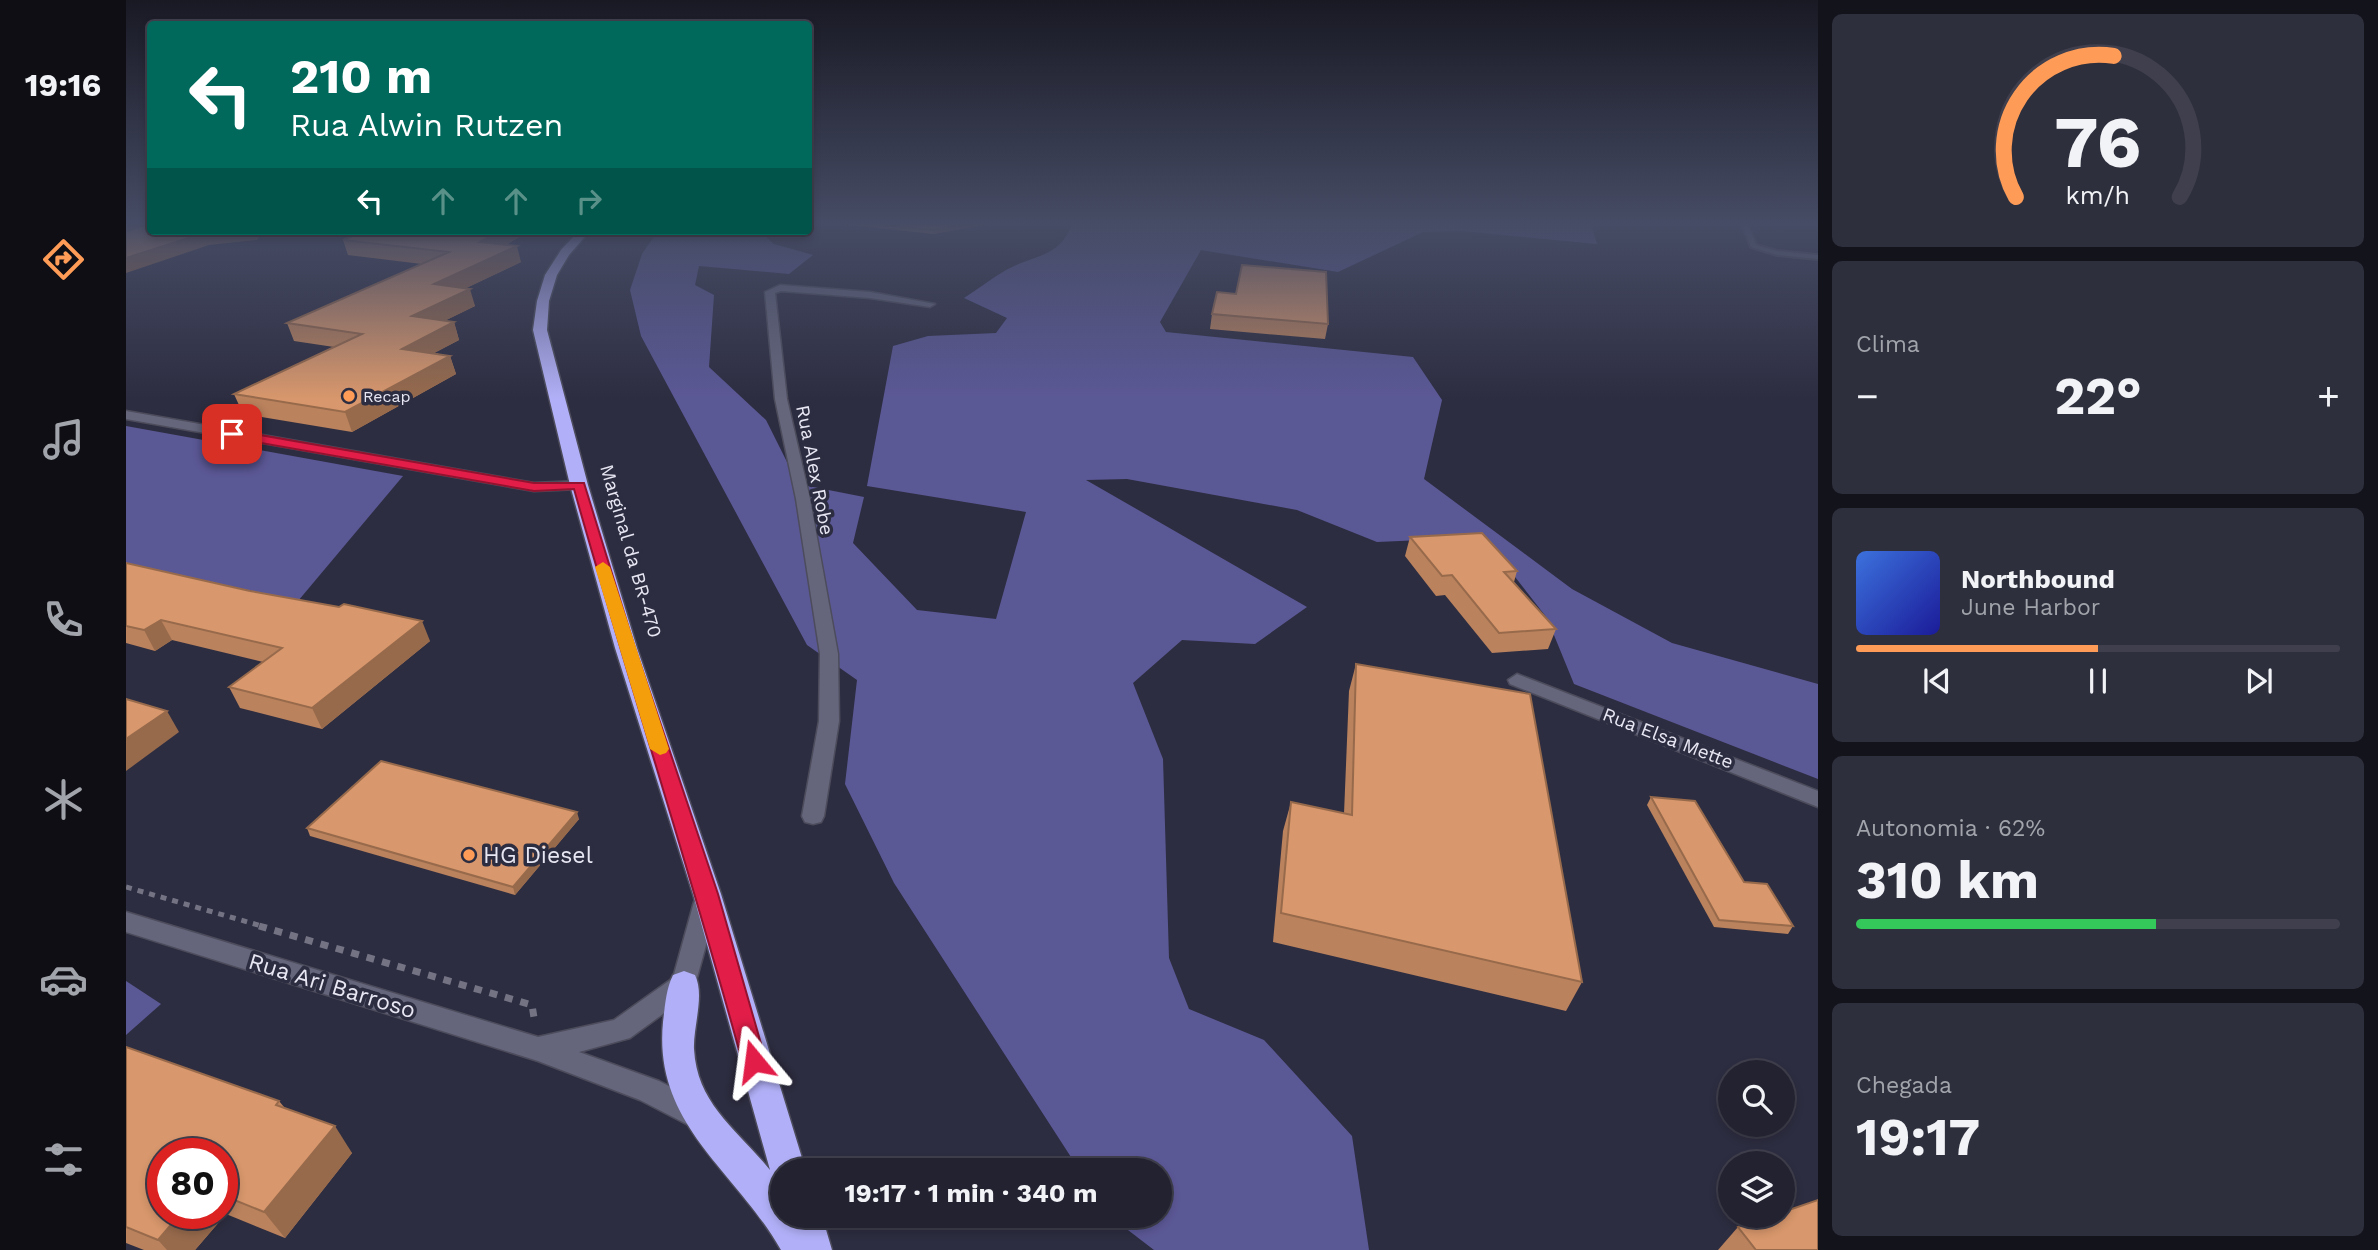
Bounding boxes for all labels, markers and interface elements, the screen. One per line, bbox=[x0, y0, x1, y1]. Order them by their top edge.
text: 210 m bbox=[290, 47, 432, 105]
icon: left bbox=[175, 49, 266, 140]
text: 19:16 bbox=[25, 66, 101, 104]
text: 76 bbox=[2054, 99, 2142, 185]
text: Rua Alwin Rutzen bbox=[290, 106, 563, 144]
text: km/h bbox=[2066, 180, 2130, 209]
icon: left bbox=[351, 182, 389, 220]
icon: ahead bbox=[424, 182, 462, 220]
icon: ahead bbox=[497, 182, 535, 220]
icon: right bbox=[570, 182, 608, 220]
icon: directions bbox=[39, 235, 88, 284]
text: Clima bbox=[1856, 331, 1920, 358]
text: 22° bbox=[2054, 366, 2142, 427]
text: − bbox=[1856, 374, 1879, 418]
text: + bbox=[2317, 374, 2340, 418]
place label: Recap bbox=[363, 387, 411, 406]
marker: Recap bbox=[341, 388, 357, 404]
street label: Rua Alex Robe bbox=[791, 403, 839, 537]
pin bbox=[202, 404, 262, 464]
icon: music bbox=[39, 415, 88, 464]
icon: arrive bbox=[213, 415, 251, 453]
street label: Marginal da BR-470 bbox=[595, 462, 667, 640]
text: Northbound bbox=[1961, 564, 2115, 594]
text: June Harbor bbox=[1961, 594, 2100, 621]
icon: phone bbox=[39, 595, 88, 644]
icon: previous bbox=[1918, 662, 1956, 700]
icon: pause bbox=[2079, 662, 2117, 700]
icon: next bbox=[2240, 662, 2278, 700]
street label: Rua Elsa Mette bbox=[1599, 703, 1737, 773]
icon: climate bbox=[39, 775, 88, 824]
text: Autonomia · 62% bbox=[1856, 815, 2045, 842]
place label: HG Diesel bbox=[483, 842, 593, 869]
marker: HG Diesel bbox=[461, 847, 477, 863]
text: 310 km bbox=[1856, 850, 2039, 911]
street label: Rua Ari Barroso bbox=[245, 948, 419, 1024]
icon: car bbox=[39, 955, 88, 1004]
position arrow bbox=[717, 1024, 791, 1098]
map controls bbox=[1718, 1060, 1795, 1228]
button: search bbox=[1718, 1060, 1795, 1137]
text: Chegada bbox=[1856, 1072, 1952, 1099]
text: 19:17 bbox=[1856, 1107, 1980, 1168]
icon: filters bbox=[39, 1135, 88, 1184]
speed limit sign: 80 bbox=[147, 1138, 238, 1229]
button: layers bbox=[1718, 1151, 1795, 1228]
text: 19:17 · 1 min · 340 m bbox=[845, 1178, 1097, 1208]

